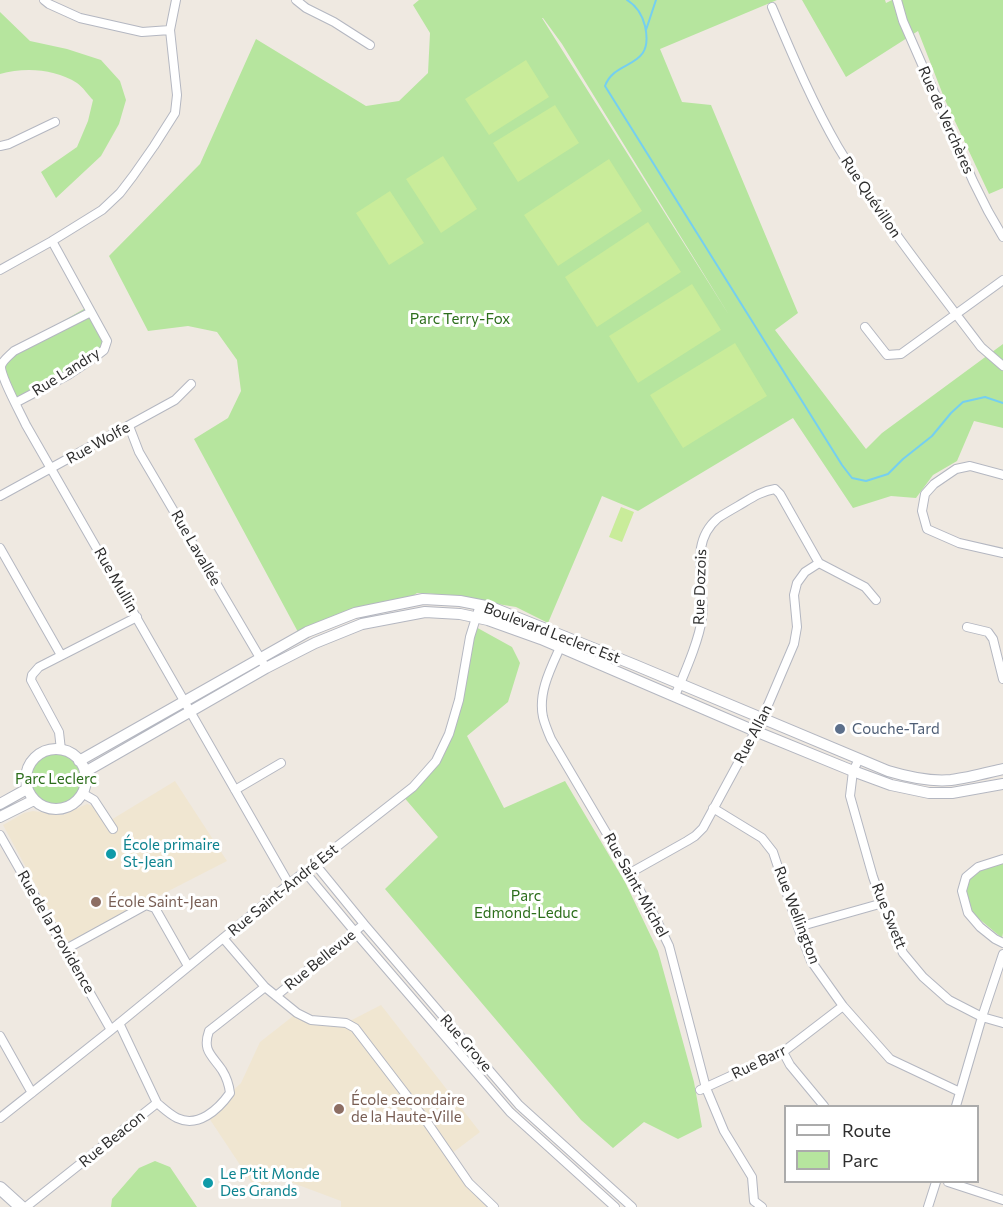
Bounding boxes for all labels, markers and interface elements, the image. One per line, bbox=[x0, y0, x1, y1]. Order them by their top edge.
street label: Rue de Verchères bbox=[914, 63, 978, 177]
street label: Rue Quévillon bbox=[837, 153, 905, 241]
park label: Parc Terry-Fox bbox=[410, 310, 510, 328]
street label: Rue Landry bbox=[29, 344, 103, 400]
street label: Rue Wolfe bbox=[63, 418, 133, 468]
street label: Rue Lavallée bbox=[167, 507, 225, 589]
street label: Rue Mullin bbox=[90, 544, 142, 616]
street label: Rue Dozois bbox=[690, 549, 710, 625]
street label: Boulevard Leclerc Est bbox=[481, 599, 623, 667]
street label: Rue Allan bbox=[730, 702, 776, 766]
place label: Couche-Tard bbox=[852, 720, 940, 738]
marker: Couche-Tard bbox=[833, 722, 847, 736]
park label: Parc Leclerc bbox=[15, 770, 97, 788]
street label: Rue Saint-Michel bbox=[600, 830, 672, 940]
place label: École primaire St-Jean bbox=[123, 836, 220, 871]
street label: Rue Saint-André Est bbox=[224, 840, 342, 940]
marker: École primaire St-Jean bbox=[104, 847, 118, 861]
street label: Rue Wellington bbox=[770, 864, 824, 966]
street label: Rue de la Providence bbox=[13, 867, 99, 997]
street label: Rue Swett bbox=[868, 880, 910, 952]
park label: Parc Edmond-Leduc bbox=[474, 887, 578, 922]
place label: École Saint-Jean bbox=[108, 893, 218, 911]
marker: École Saint-Jean bbox=[89, 895, 103, 909]
street label: Rue Bellevue bbox=[281, 926, 359, 994]
street label: Rue Grove bbox=[436, 1011, 496, 1075]
street label: Rue Barr bbox=[729, 1041, 789, 1083]
place label: École secondaire de la Haute-Ville bbox=[351, 1091, 465, 1126]
marker: École secondaire de la Haute-Ville bbox=[332, 1102, 346, 1116]
legend bbox=[784, 1105, 979, 1183]
street label: Rue Beacon bbox=[75, 1107, 149, 1171]
text: Route bbox=[842, 1119, 891, 1141]
text: Parc bbox=[842, 1149, 879, 1171]
place label: Le P’tit Monde Des Grands bbox=[220, 1165, 320, 1200]
marker: Le P’tit Monde Des Grands bbox=[201, 1176, 215, 1190]

